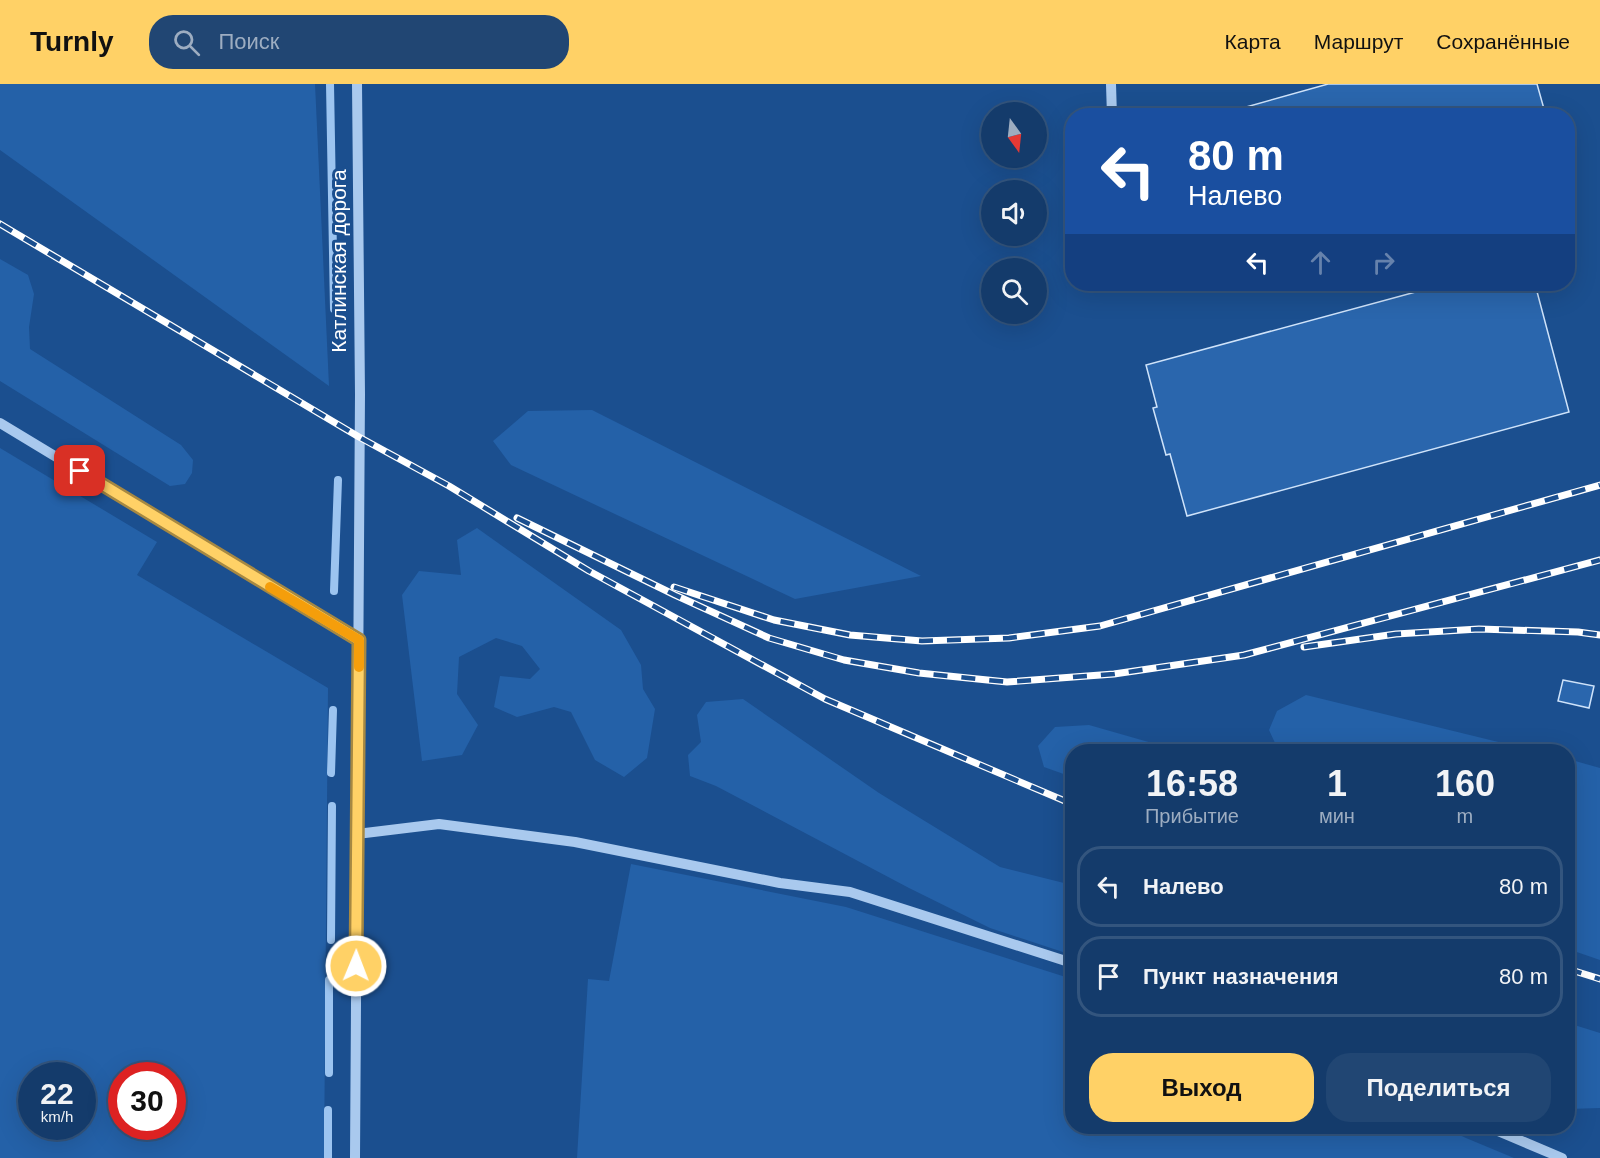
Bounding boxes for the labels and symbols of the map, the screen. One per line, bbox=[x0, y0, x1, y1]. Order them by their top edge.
north arrow bbox=[981, 102, 1047, 168]
street label: Катлинская дорога bbox=[327, 169, 350, 353]
pin bbox=[54, 445, 105, 496]
position arrow bbox=[324, 934, 388, 998]
speed limit sign: 30 bbox=[108, 1062, 186, 1140]

